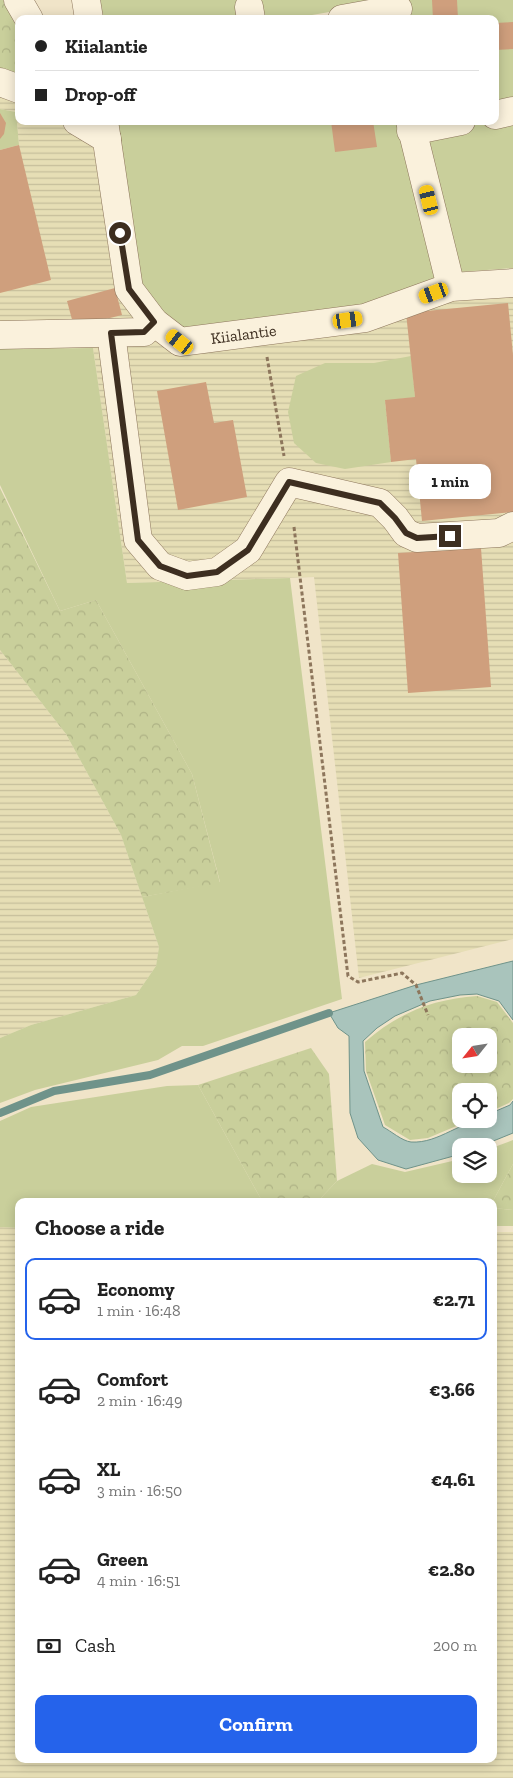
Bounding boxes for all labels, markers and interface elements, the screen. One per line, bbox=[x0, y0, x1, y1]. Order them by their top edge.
text: Kiialantie bbox=[65, 35, 148, 58]
text: Drop-off bbox=[65, 83, 136, 106]
car bbox=[418, 184, 439, 216]
route start bbox=[109, 222, 131, 244]
car bbox=[417, 281, 450, 305]
car bbox=[332, 310, 363, 330]
street label: Kiialantie bbox=[209, 320, 277, 347]
car bbox=[163, 327, 196, 357]
callout: 1 min bbox=[409, 464, 491, 498]
text: 1 min bbox=[431, 472, 469, 491]
route end bbox=[439, 525, 461, 547]
north arrow bbox=[452, 1028, 498, 1072]
map controls bbox=[452, 1028, 497, 1183]
button: locate bbox=[452, 1083, 497, 1128]
button: layers bbox=[452, 1138, 497, 1183]
text: Choose a ride bbox=[35, 1214, 165, 1241]
icon: car bbox=[37, 1277, 82, 1322]
text: Economy bbox=[97, 1278, 175, 1301]
text: €2.71 bbox=[433, 1288, 475, 1311]
text: 1 min · 16:48 bbox=[97, 1301, 181, 1320]
icon: car bbox=[37, 1367, 82, 1412]
text: Comfort bbox=[97, 1368, 168, 1391]
text: €3.66 bbox=[429, 1378, 475, 1401]
text: 2 min · 16:49 bbox=[97, 1391, 182, 1410]
icon: car bbox=[37, 1457, 82, 1502]
text: XL bbox=[97, 1458, 120, 1481]
text: €4.61 bbox=[431, 1468, 475, 1491]
text: 3 min · 16:50 bbox=[97, 1481, 182, 1500]
icon: car bbox=[37, 1547, 82, 1592]
text: Green bbox=[97, 1548, 148, 1571]
text: €2.80 bbox=[428, 1558, 475, 1581]
text: 4 min · 16:51 bbox=[97, 1571, 180, 1590]
icon: cash bbox=[35, 1632, 63, 1660]
text: Cash bbox=[75, 1634, 115, 1657]
text: 200 m bbox=[433, 1636, 477, 1655]
button: Confirm bbox=[35, 1695, 477, 1753]

